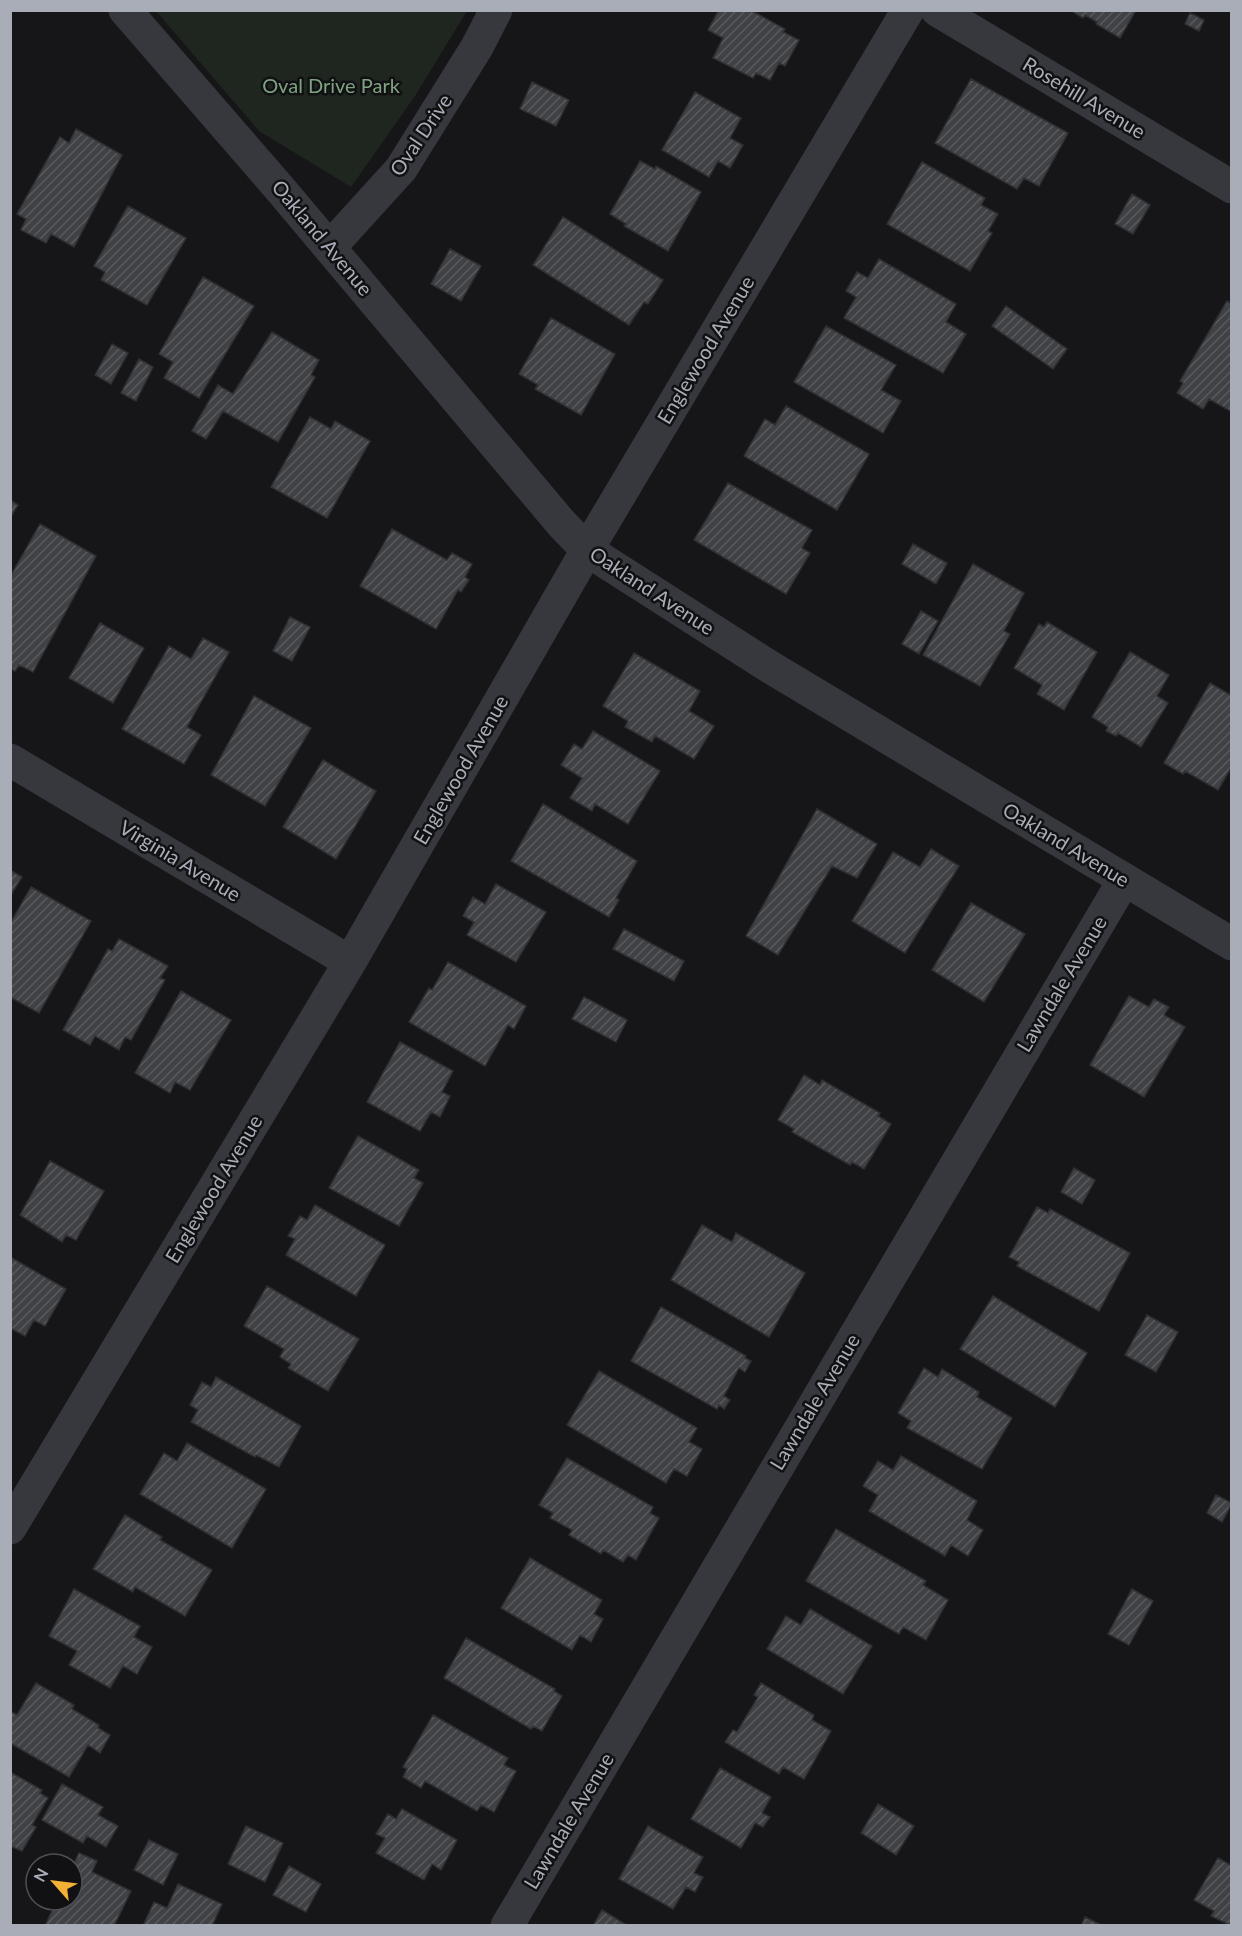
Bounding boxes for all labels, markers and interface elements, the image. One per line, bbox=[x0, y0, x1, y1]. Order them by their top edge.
street label: Rosehill Avenue bbox=[1019, 51, 1150, 143]
park label: Oval Drive Park bbox=[262, 73, 401, 97]
street label: Oval Drive bbox=[384, 89, 456, 180]
street label: Oakland Avenue bbox=[267, 175, 378, 300]
street label: Englewood Avenue bbox=[652, 271, 759, 428]
street label: Oakland Avenue bbox=[586, 541, 719, 639]
street label: Englewood Avenue bbox=[408, 691, 513, 848]
street label: Oakland Avenue bbox=[999, 797, 1134, 891]
street label: Virginia Avenue bbox=[116, 815, 245, 906]
street label: Lawndale Avenue bbox=[1011, 911, 1111, 1056]
street label: Englewood Avenue bbox=[160, 1110, 267, 1267]
street label: Lawndale Avenue bbox=[764, 1329, 864, 1474]
street label: Lawndale Avenue bbox=[518, 1748, 618, 1893]
north arrow bbox=[24, 1852, 84, 1912]
text: N bbox=[29, 1865, 52, 1885]

